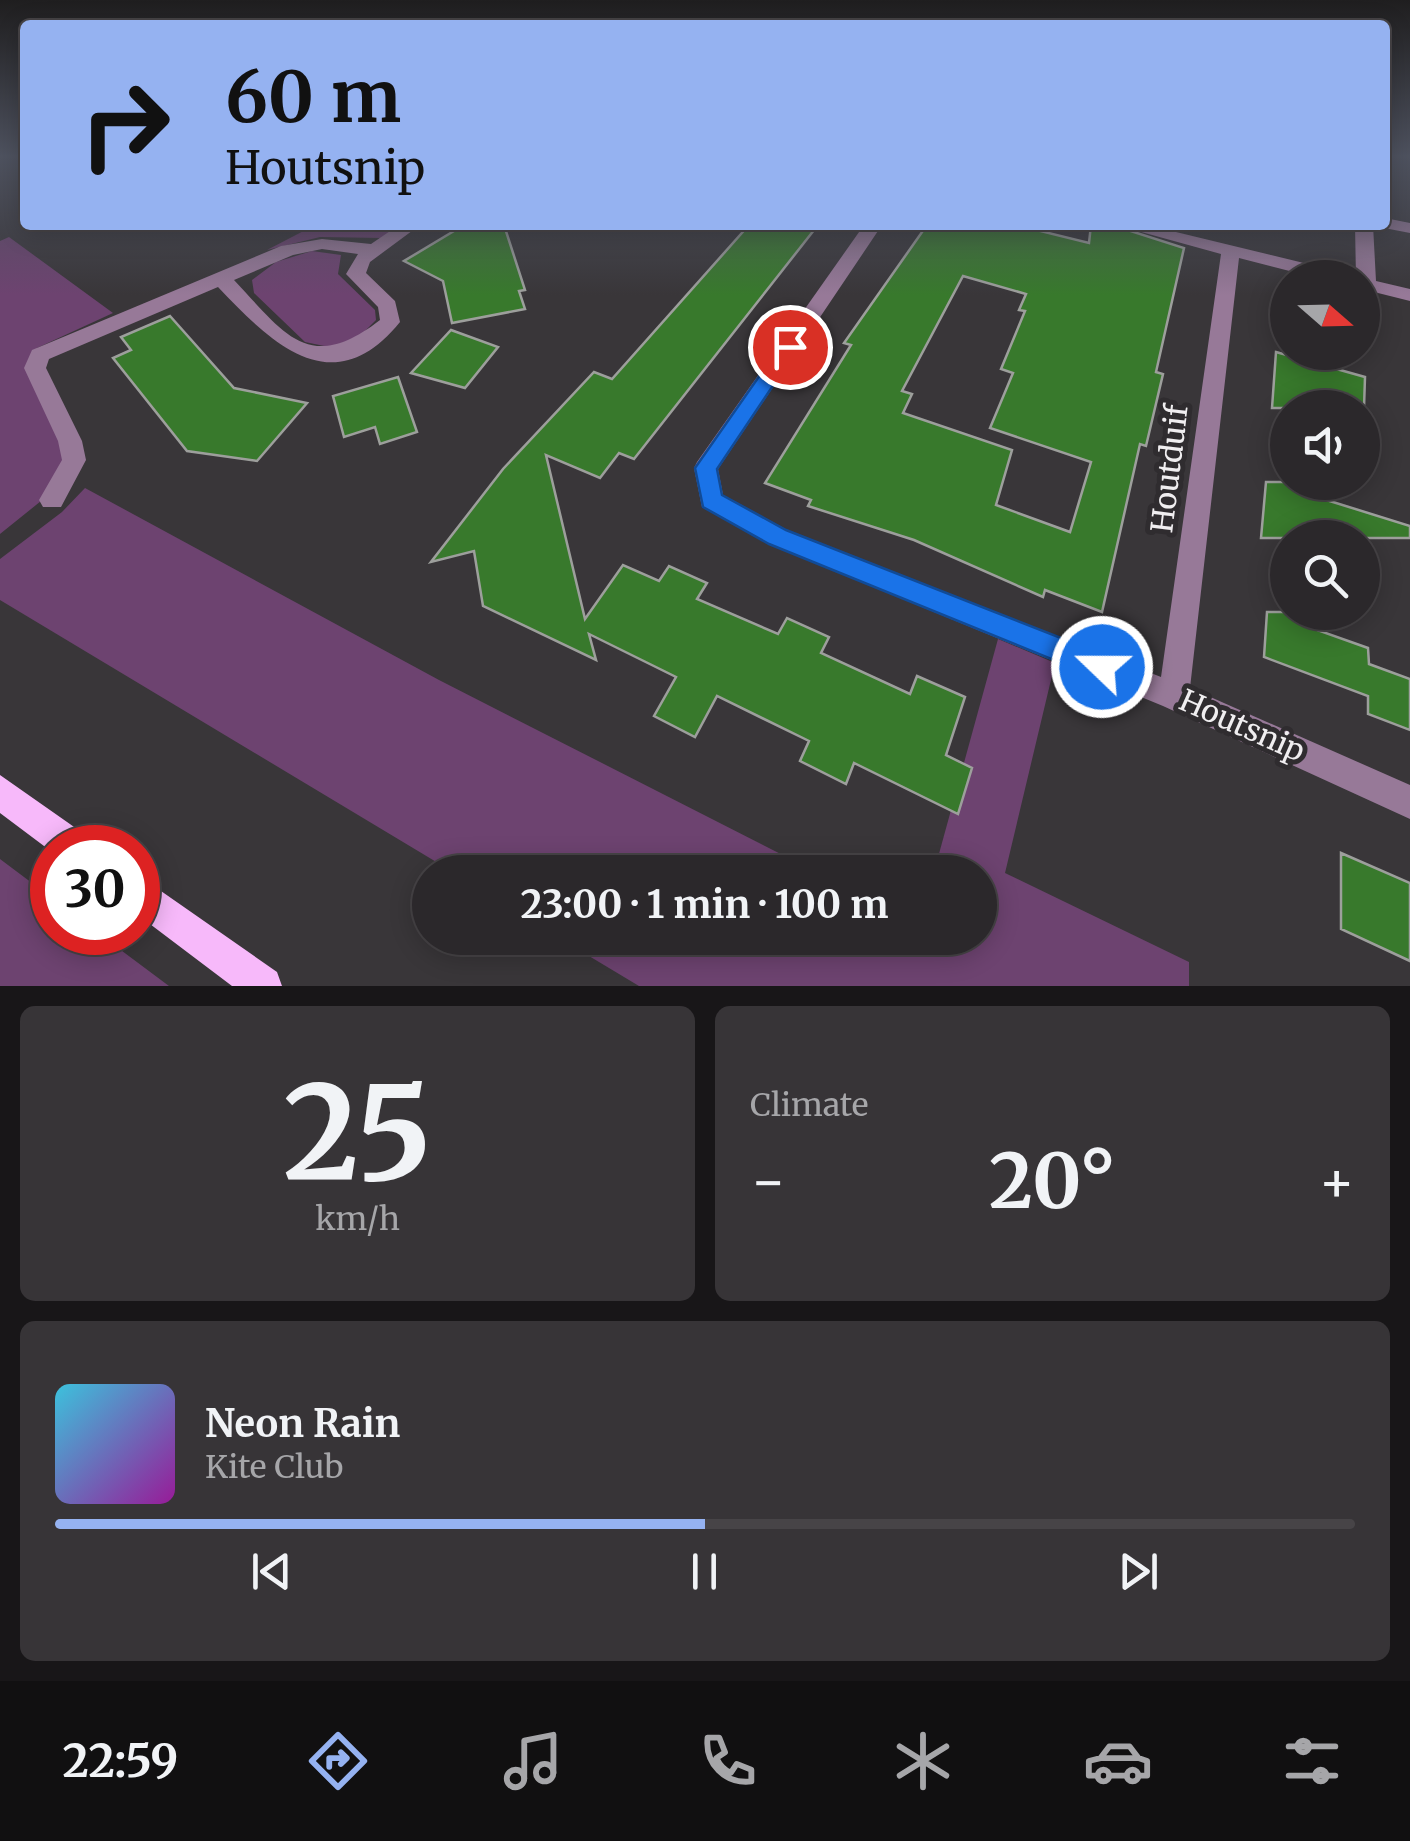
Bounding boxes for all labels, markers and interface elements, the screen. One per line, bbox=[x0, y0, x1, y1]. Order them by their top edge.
text: 60 m bbox=[225, 53, 401, 141]
icon: right bbox=[60, 60, 190, 190]
text: Houtsnip bbox=[225, 140, 425, 196]
north arrow bbox=[1270, 260, 1380, 370]
map controls bbox=[1270, 260, 1380, 630]
pin bbox=[748, 305, 833, 390]
icon: arrive bbox=[763, 320, 818, 375]
button: sound bbox=[1270, 390, 1380, 500]
street label: Houtduif bbox=[1142, 401, 1196, 535]
button: search bbox=[1270, 520, 1380, 630]
position arrow bbox=[1050, 615, 1154, 719]
street label: Houtsnip bbox=[1174, 681, 1311, 770]
speed limit sign: 30 bbox=[30, 825, 160, 955]
text: 23:00 · 1 min · 100 m bbox=[521, 881, 888, 928]
text: 25 bbox=[283, 1052, 432, 1215]
text: Climate bbox=[750, 1085, 868, 1125]
text: 20° bbox=[989, 1134, 1116, 1228]
text: − bbox=[750, 1147, 787, 1216]
text: + bbox=[1318, 1147, 1355, 1216]
text: km/h bbox=[315, 1199, 400, 1239]
text: Neon Rain bbox=[205, 1400, 400, 1447]
text: Kite Club bbox=[205, 1447, 343, 1487]
icon: previous bbox=[244, 1544, 299, 1599]
icon: pause bbox=[677, 1544, 732, 1599]
icon: next bbox=[1111, 1544, 1166, 1599]
icon: directions bbox=[303, 1726, 373, 1796]
icon: music bbox=[498, 1726, 568, 1796]
icon: phone bbox=[693, 1726, 763, 1796]
icon: climate bbox=[888, 1726, 958, 1796]
icon: car bbox=[1083, 1726, 1153, 1796]
icon: filters bbox=[1277, 1726, 1347, 1796]
text: 22:59 bbox=[62, 1733, 178, 1789]

